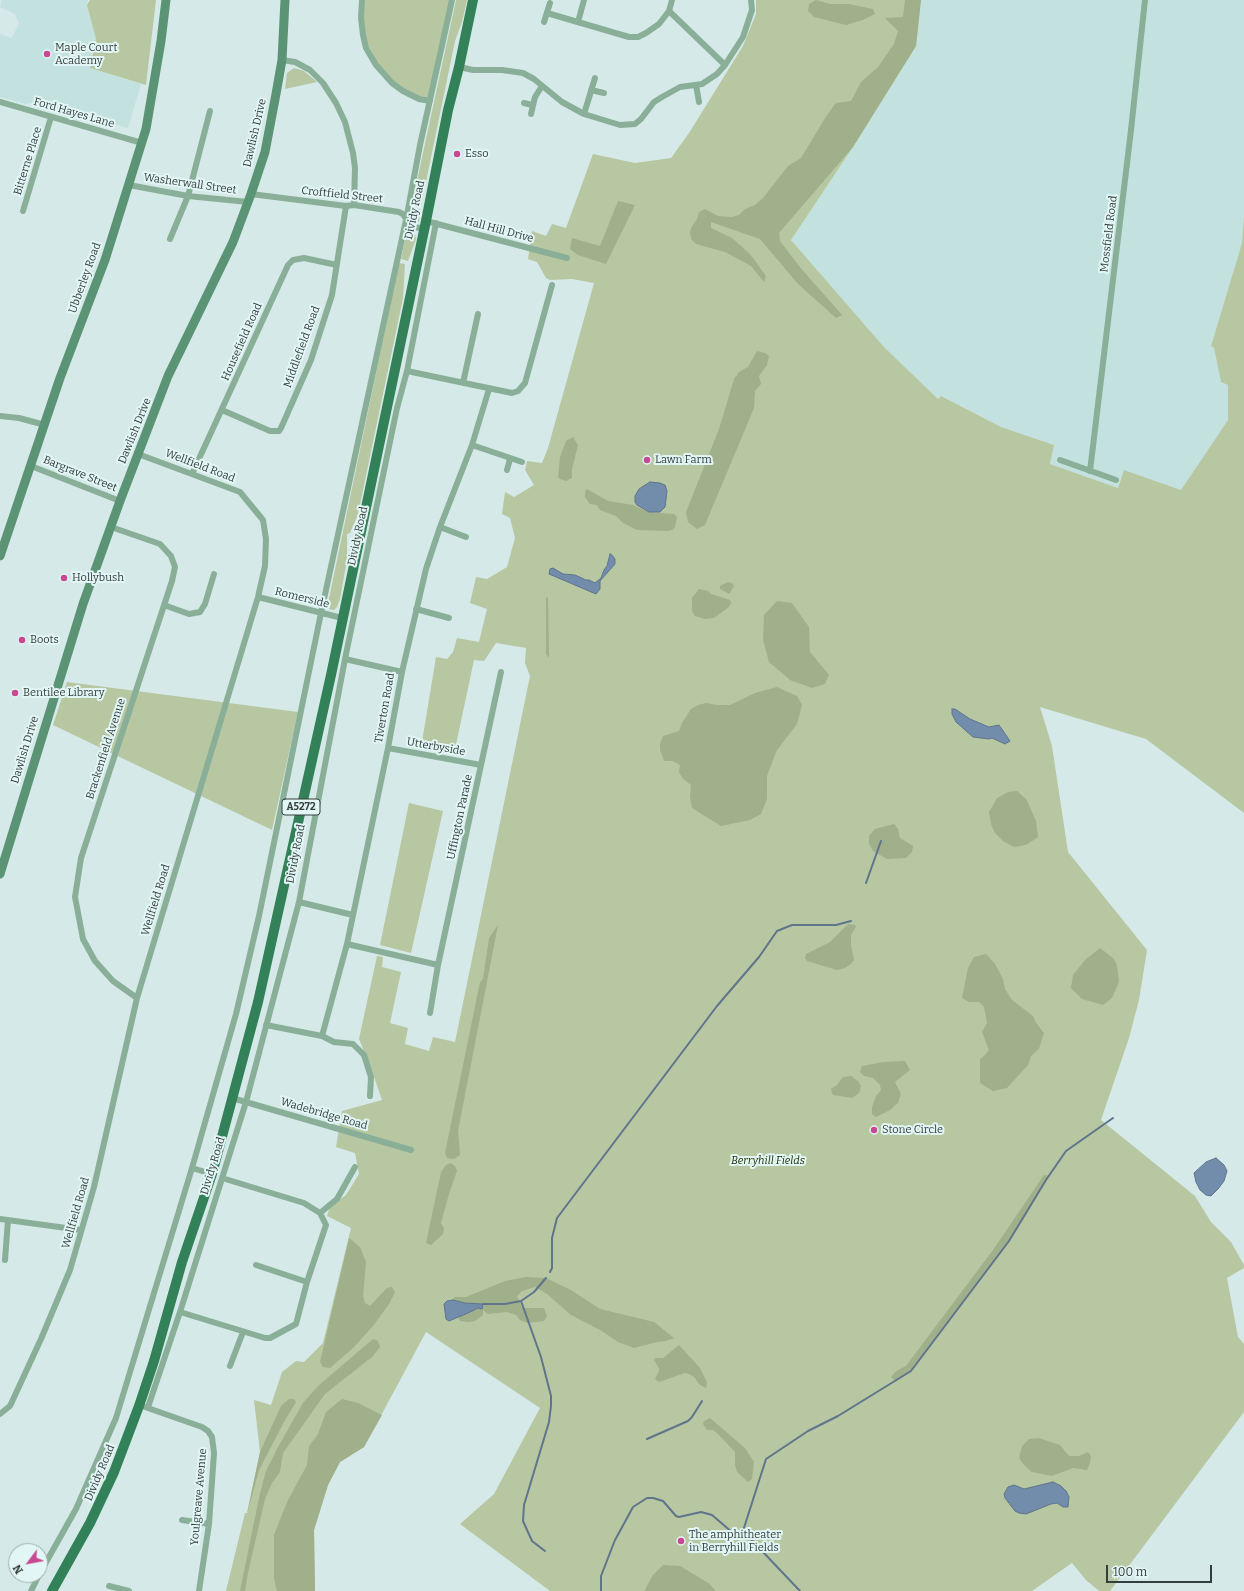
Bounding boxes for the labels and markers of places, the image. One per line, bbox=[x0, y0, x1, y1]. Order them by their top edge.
place label: Maple Court Academy bbox=[55, 41, 117, 67]
marker: Maple Court Academy bbox=[42, 49, 52, 59]
place label: Esso bbox=[465, 147, 488, 161]
marker: Esso bbox=[452, 149, 462, 159]
place label: Lawn Farm bbox=[655, 453, 712, 467]
marker: Lawn Farm bbox=[642, 455, 652, 465]
place label: Hollybush bbox=[72, 571, 124, 585]
marker: Hollybush bbox=[59, 573, 69, 583]
place label: Boots bbox=[30, 633, 59, 647]
marker: Boots bbox=[17, 635, 27, 645]
place label: Bentilee Library bbox=[23, 686, 105, 700]
marker: Bentilee Library bbox=[10, 688, 20, 698]
place label: Stone Circle bbox=[882, 1123, 943, 1137]
marker: Stone Circle bbox=[869, 1125, 879, 1135]
place label: The amphitheater in Berryhill Fields bbox=[689, 1528, 781, 1554]
marker: The amphitheater in Berryhill Fields bbox=[676, 1536, 686, 1546]

